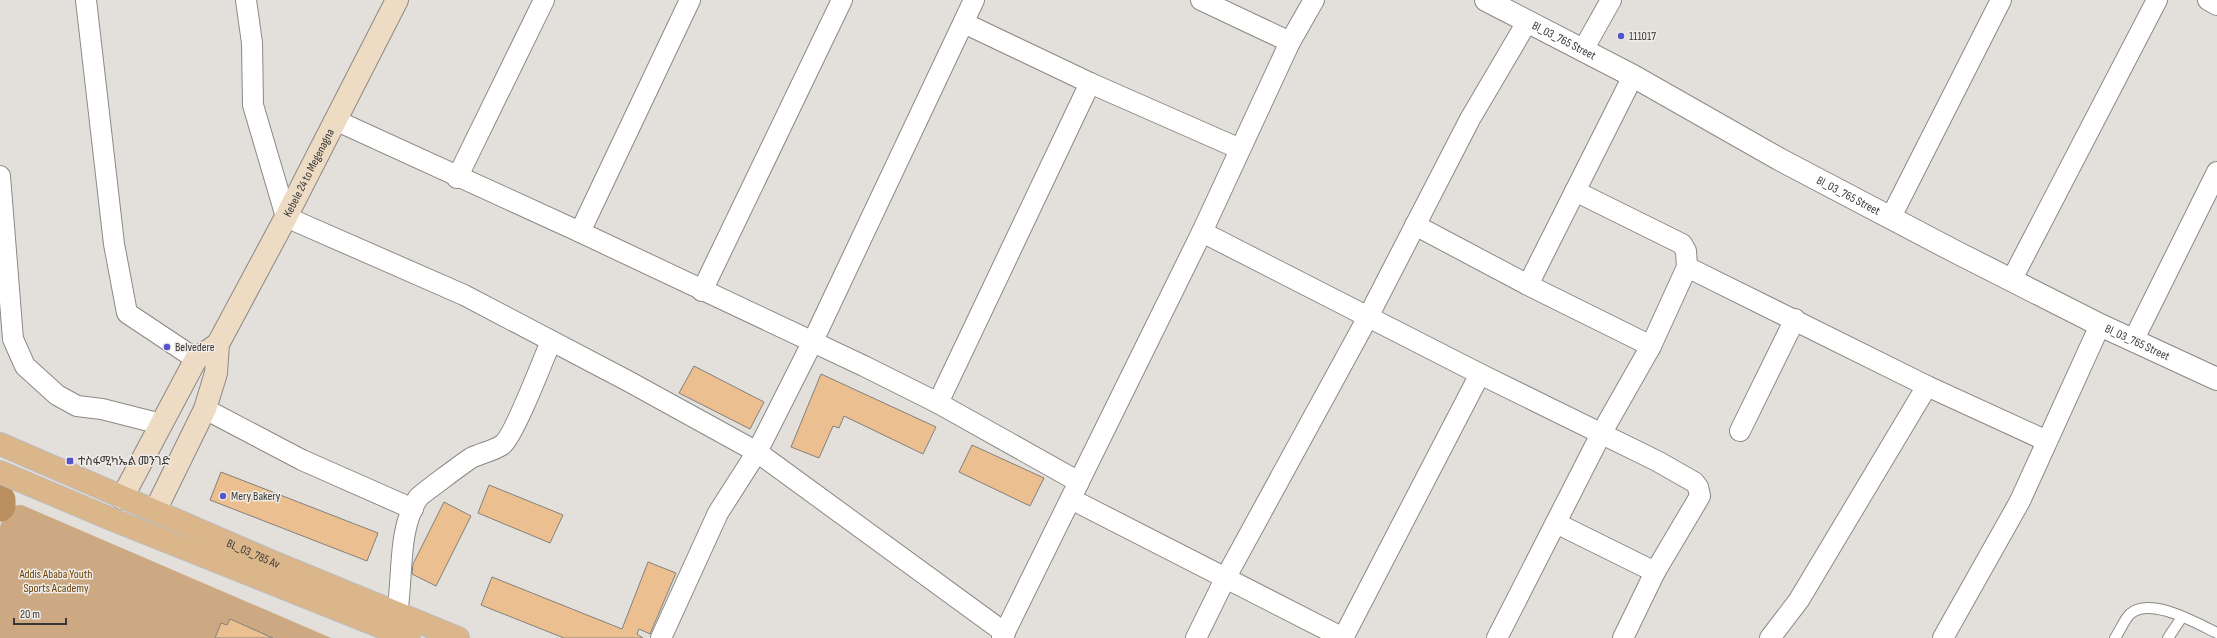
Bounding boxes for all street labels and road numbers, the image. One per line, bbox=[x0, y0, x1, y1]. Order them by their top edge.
street label: Bl_03_765 Street bbox=[1530, 18, 1599, 64]
street label: Kebele 24 to Megenagna bbox=[280, 126, 338, 220]
street label: Bl_03_765 Street bbox=[1814, 173, 1883, 219]
street label: Bl_03_765 Street bbox=[2102, 321, 2172, 364]
street label: BL_03_785 Av bbox=[224, 536, 282, 572]

